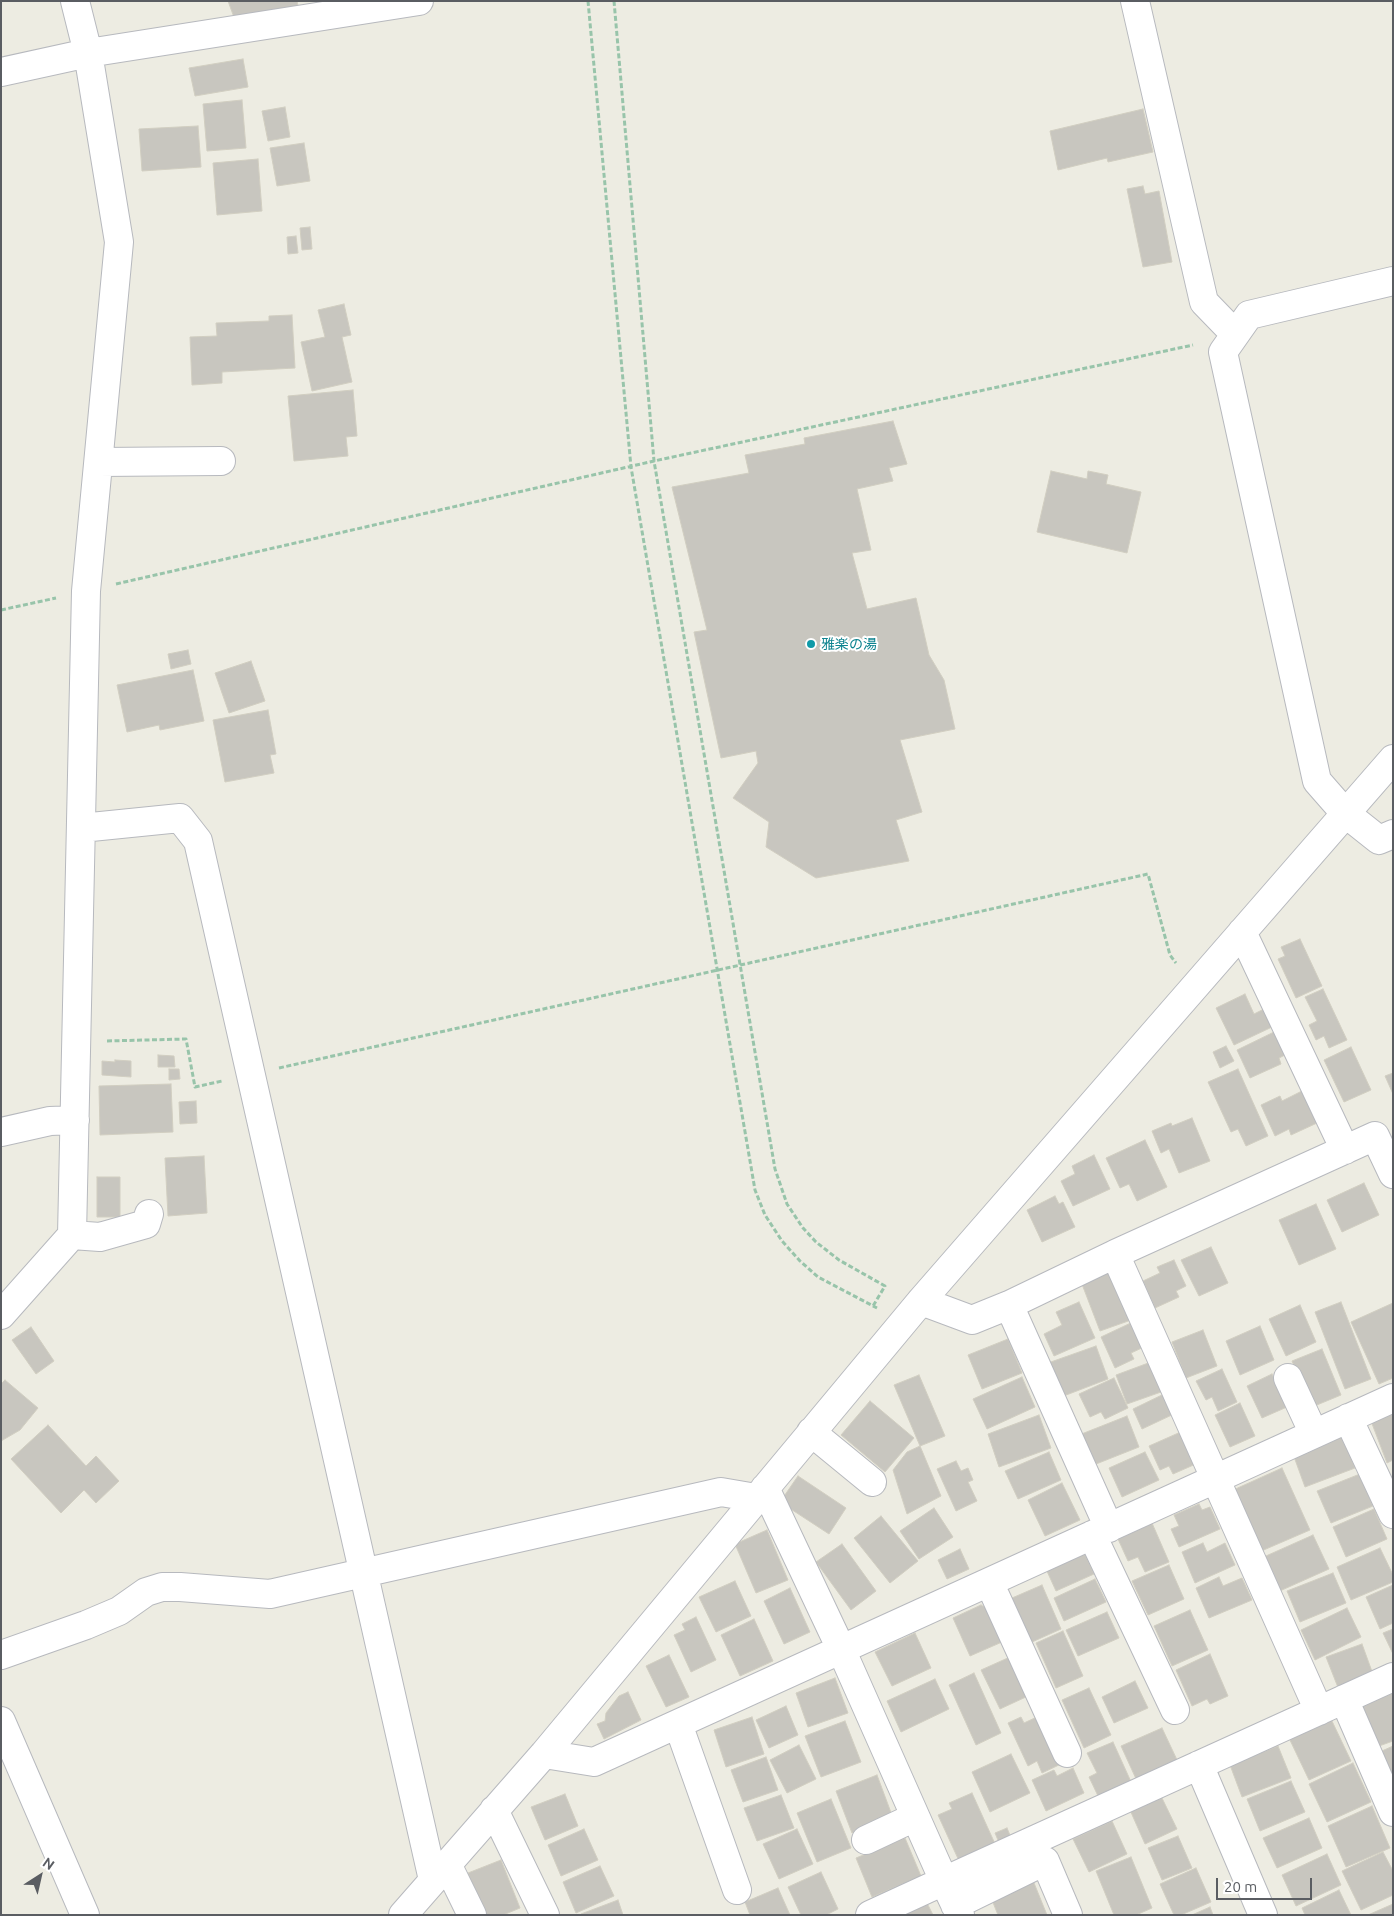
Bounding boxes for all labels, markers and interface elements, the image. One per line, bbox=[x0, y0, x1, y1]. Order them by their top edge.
place label: 雅楽の湯 bbox=[821, 636, 877, 652]
marker: 雅楽の湯 bbox=[805, 638, 817, 650]
north arrow bbox=[15, 1851, 65, 1901]
text: N bbox=[40, 1854, 57, 1873]
scale bar bbox=[1219, 1868, 1315, 1900]
text: 20 m bbox=[1224, 1878, 1257, 1895]

